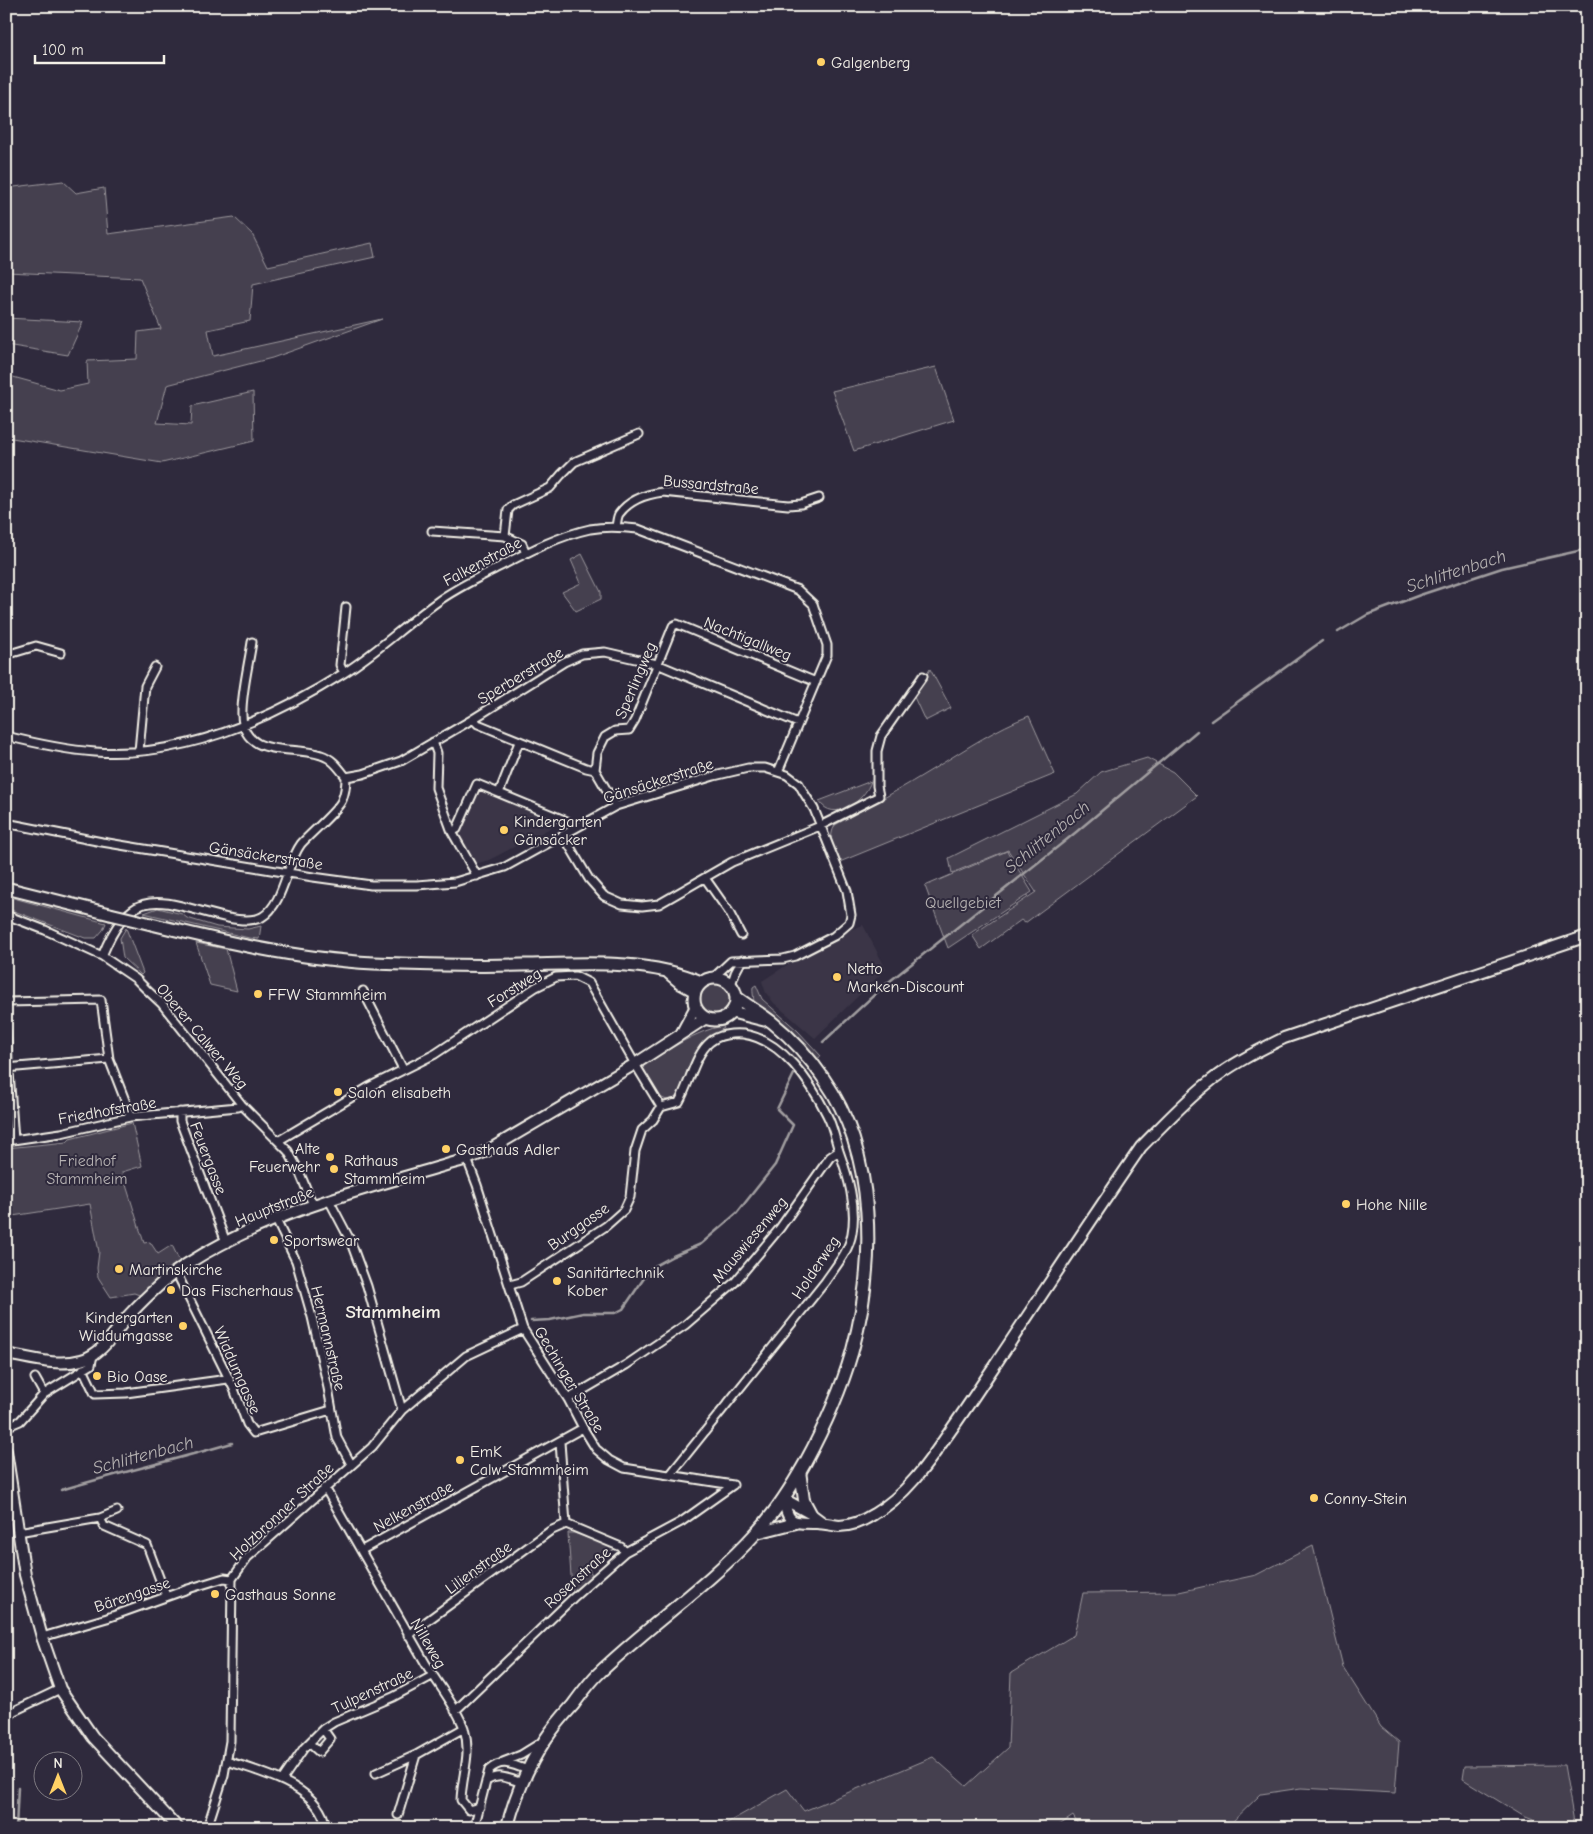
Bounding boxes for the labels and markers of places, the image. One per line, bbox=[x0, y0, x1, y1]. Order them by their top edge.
place label: Galgenberg bbox=[831, 54, 911, 72]
marker: Galgenberg bbox=[815, 56, 827, 68]
place label: Kindergarten Gänsäcker bbox=[514, 813, 602, 849]
marker: Kindergarten Gänsäcker bbox=[498, 824, 510, 836]
place label: Netto Marken-Discount bbox=[847, 960, 964, 996]
marker: Netto Marken-Discount bbox=[831, 971, 843, 983]
place label: FFW Stammheim bbox=[268, 986, 387, 1004]
marker: FFW Stammheim bbox=[252, 988, 264, 1000]
place label: Salon elisabeth bbox=[348, 1084, 451, 1102]
marker: Salon elisabeth bbox=[332, 1086, 344, 1098]
place label: Alte Feuerwehr bbox=[249, 1140, 321, 1176]
place label: Gasthaus Adler bbox=[456, 1141, 560, 1159]
marker: Gasthaus Adler bbox=[440, 1143, 452, 1155]
marker: Alte Feuerwehr bbox=[324, 1151, 336, 1163]
place label: Rathaus Stammheim bbox=[344, 1152, 425, 1188]
marker: Rathaus Stammheim bbox=[328, 1163, 340, 1175]
place label: Hohe Nille bbox=[1356, 1196, 1427, 1214]
marker: Hohe Nille bbox=[1340, 1198, 1352, 1210]
place label: Sportswear bbox=[284, 1232, 360, 1250]
marker: Sportswear bbox=[268, 1234, 280, 1246]
place label: Martinskirche bbox=[129, 1261, 222, 1279]
marker: Martinskirche bbox=[113, 1263, 125, 1275]
place label: Sanitärtechnik Kober bbox=[567, 1264, 664, 1300]
marker: Sanitärtechnik Kober bbox=[551, 1275, 563, 1287]
place label: Das Fischerhaus bbox=[181, 1282, 293, 1300]
marker: Das Fischerhaus bbox=[165, 1284, 177, 1296]
place label: Kindergarten Widdumgasse bbox=[79, 1309, 173, 1345]
marker: Kindergarten Widdumgasse bbox=[177, 1320, 189, 1332]
place label: Bio Oase bbox=[107, 1368, 168, 1386]
marker: Bio Oase bbox=[91, 1370, 103, 1382]
place label: EmK Calw-Stammheim bbox=[470, 1443, 589, 1479]
marker: EmK Calw-Stammheim bbox=[454, 1454, 466, 1466]
place label: Conny-Stein bbox=[1324, 1490, 1407, 1508]
marker: Conny-Stein bbox=[1308, 1492, 1320, 1504]
place label: Gasthaus Sonne bbox=[225, 1586, 336, 1604]
marker: Gasthaus Sonne bbox=[209, 1588, 221, 1600]

